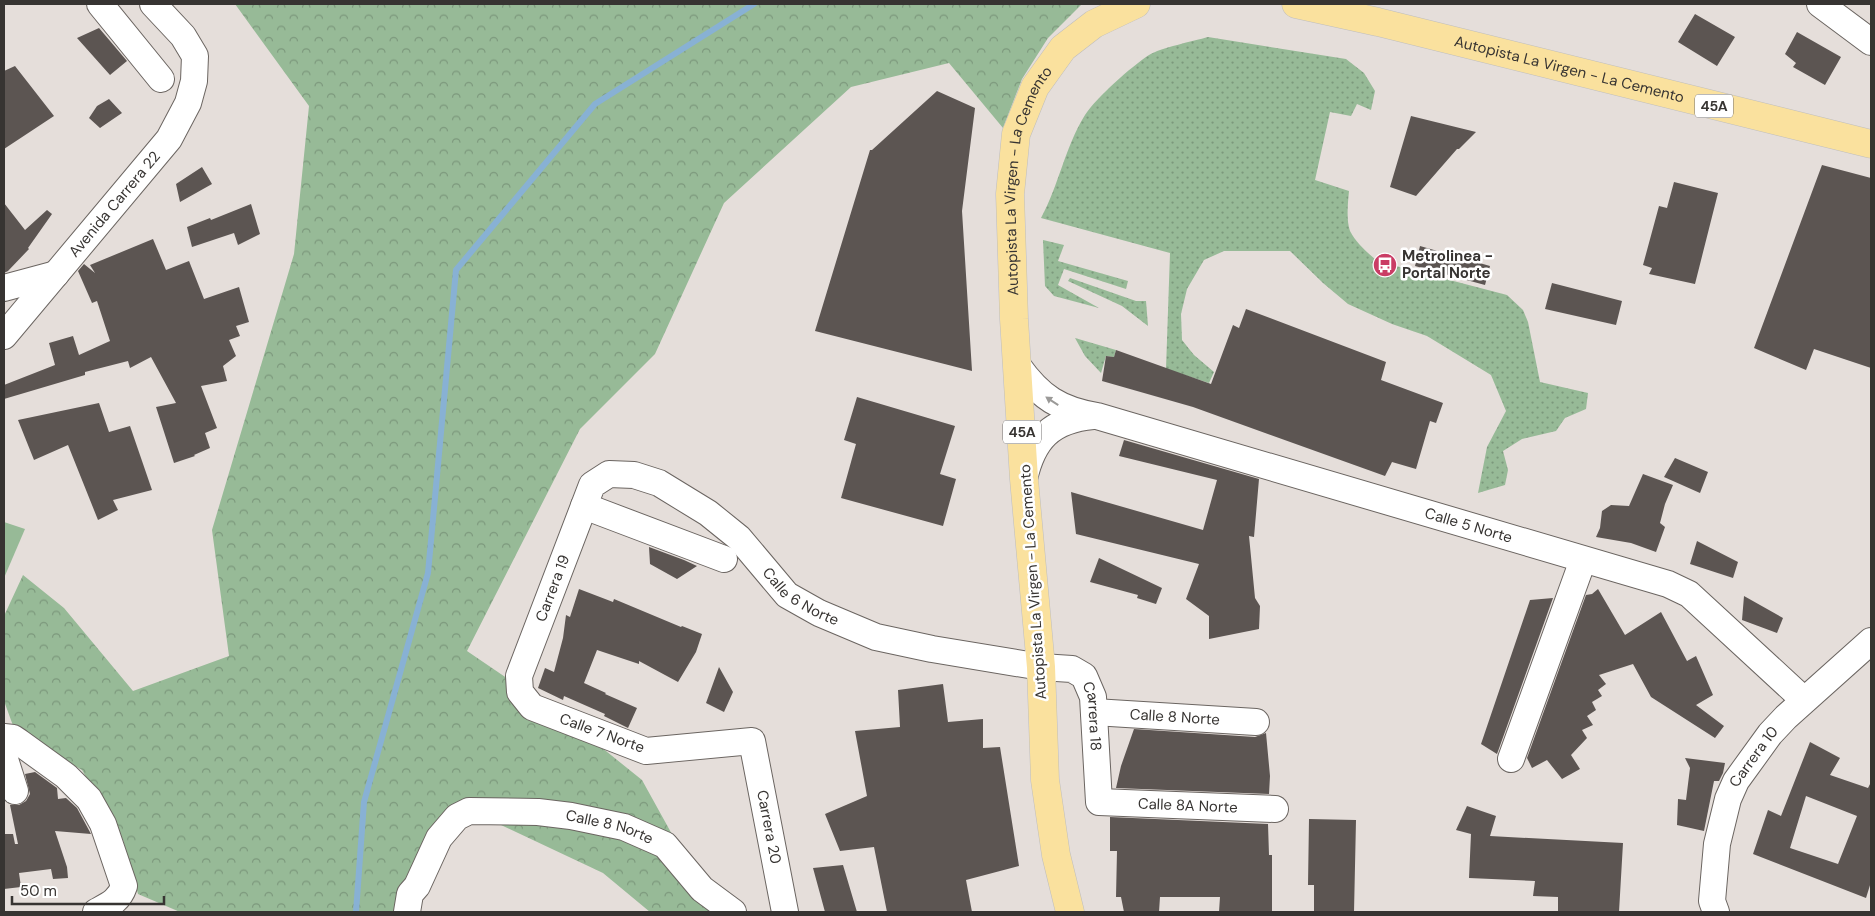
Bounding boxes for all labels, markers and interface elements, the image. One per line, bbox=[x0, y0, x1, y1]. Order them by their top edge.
street label: Autopista La Virgen - La Cemento bbox=[1452, 31, 1686, 107]
street label: Autopista La Virgen - La Cemento bbox=[1000, 62, 1057, 296]
road number: 45A bbox=[1695, 94, 1733, 118]
street label: Avenida Carrera 22 bbox=[64, 147, 165, 261]
place label: Metrolinea - Portal Norte bbox=[1402, 246, 1493, 283]
bus stop icon: Metrolinea - Portal Norte bbox=[1372, 252, 1398, 278]
one-way arrow bbox=[1045, 396, 1058, 405]
road number: 45A bbox=[1003, 421, 1041, 444]
street label: Autopista La Virgen - La Cemento bbox=[1015, 464, 1051, 700]
street label: Calle 5 Norte bbox=[1422, 503, 1515, 548]
street label: Carrera 19 bbox=[531, 552, 574, 625]
street label: Calle 6 Norte bbox=[758, 563, 842, 630]
street label: Carrera 18 bbox=[1078, 678, 1106, 751]
street label: Calle 8 Norte bbox=[1129, 704, 1221, 730]
street label: Calle 7 Norte bbox=[557, 708, 647, 758]
street label: Carrera 10 bbox=[1725, 722, 1782, 790]
street label: Carrera 20 bbox=[752, 788, 786, 866]
street label: Calle 8A Norte bbox=[1137, 794, 1238, 818]
street label: Calle 8 Norte bbox=[564, 805, 656, 849]
scale bar bbox=[12, 874, 165, 906]
text: 50 m bbox=[20, 881, 57, 901]

